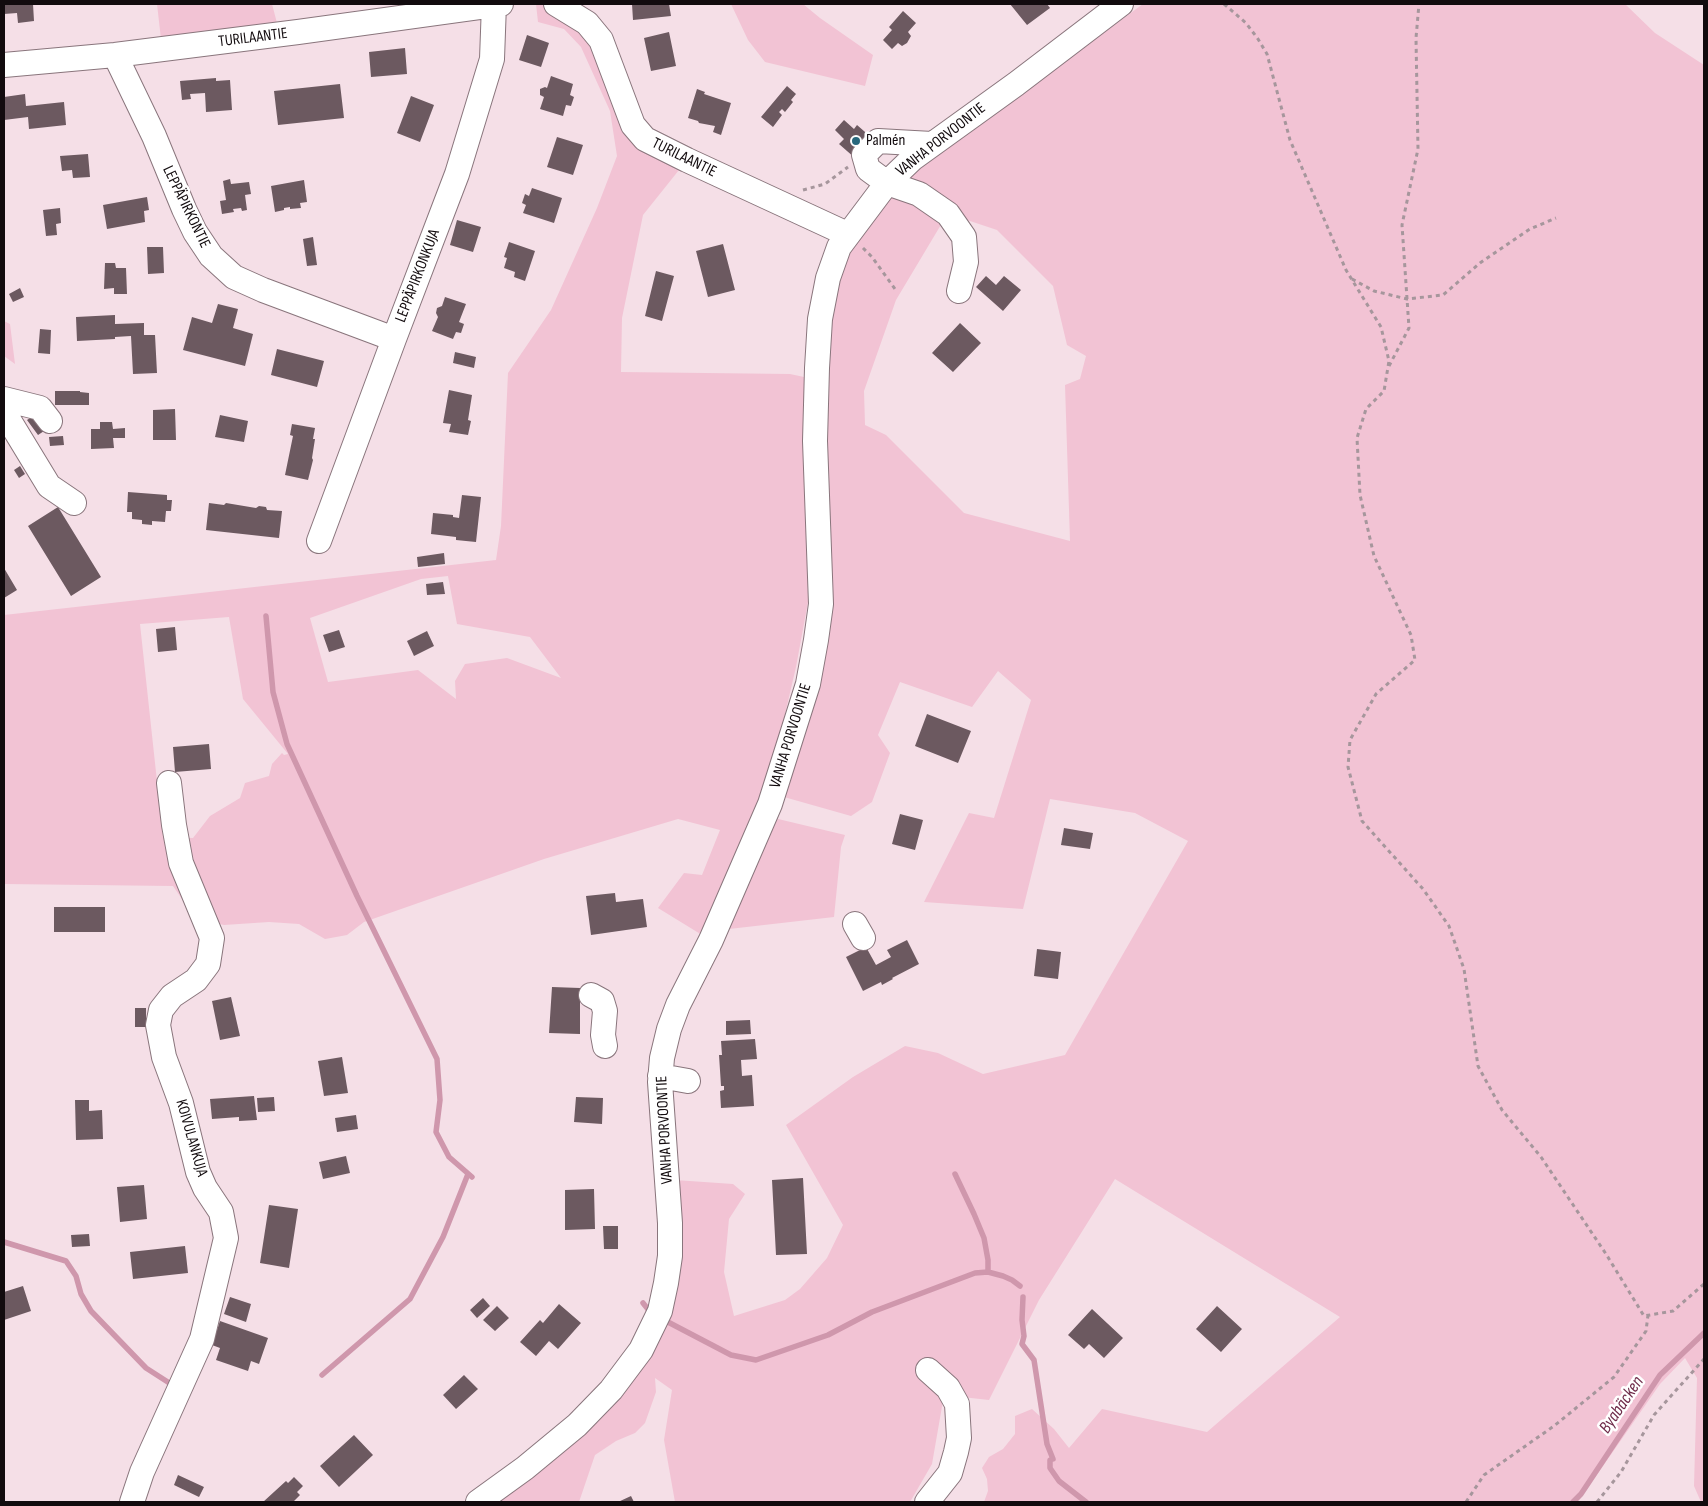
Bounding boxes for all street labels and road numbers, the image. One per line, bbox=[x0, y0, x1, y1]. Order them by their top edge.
street label: TURILAANTIE bbox=[217, 24, 289, 52]
street label: VANHA PORVOONTIE bbox=[892, 99, 990, 181]
street label: TURILAANTIE bbox=[649, 134, 719, 182]
street label: LEPPÄPIRKONTIE bbox=[158, 163, 214, 251]
street label: LEPPÄPIRKONKUJA bbox=[391, 227, 445, 325]
street label: VANHA PORVOONTIE bbox=[766, 681, 816, 791]
street label: VANHA PORVOONTIE bbox=[653, 1075, 677, 1185]
street label: KOIVULANKUJA bbox=[171, 1097, 211, 1179]

